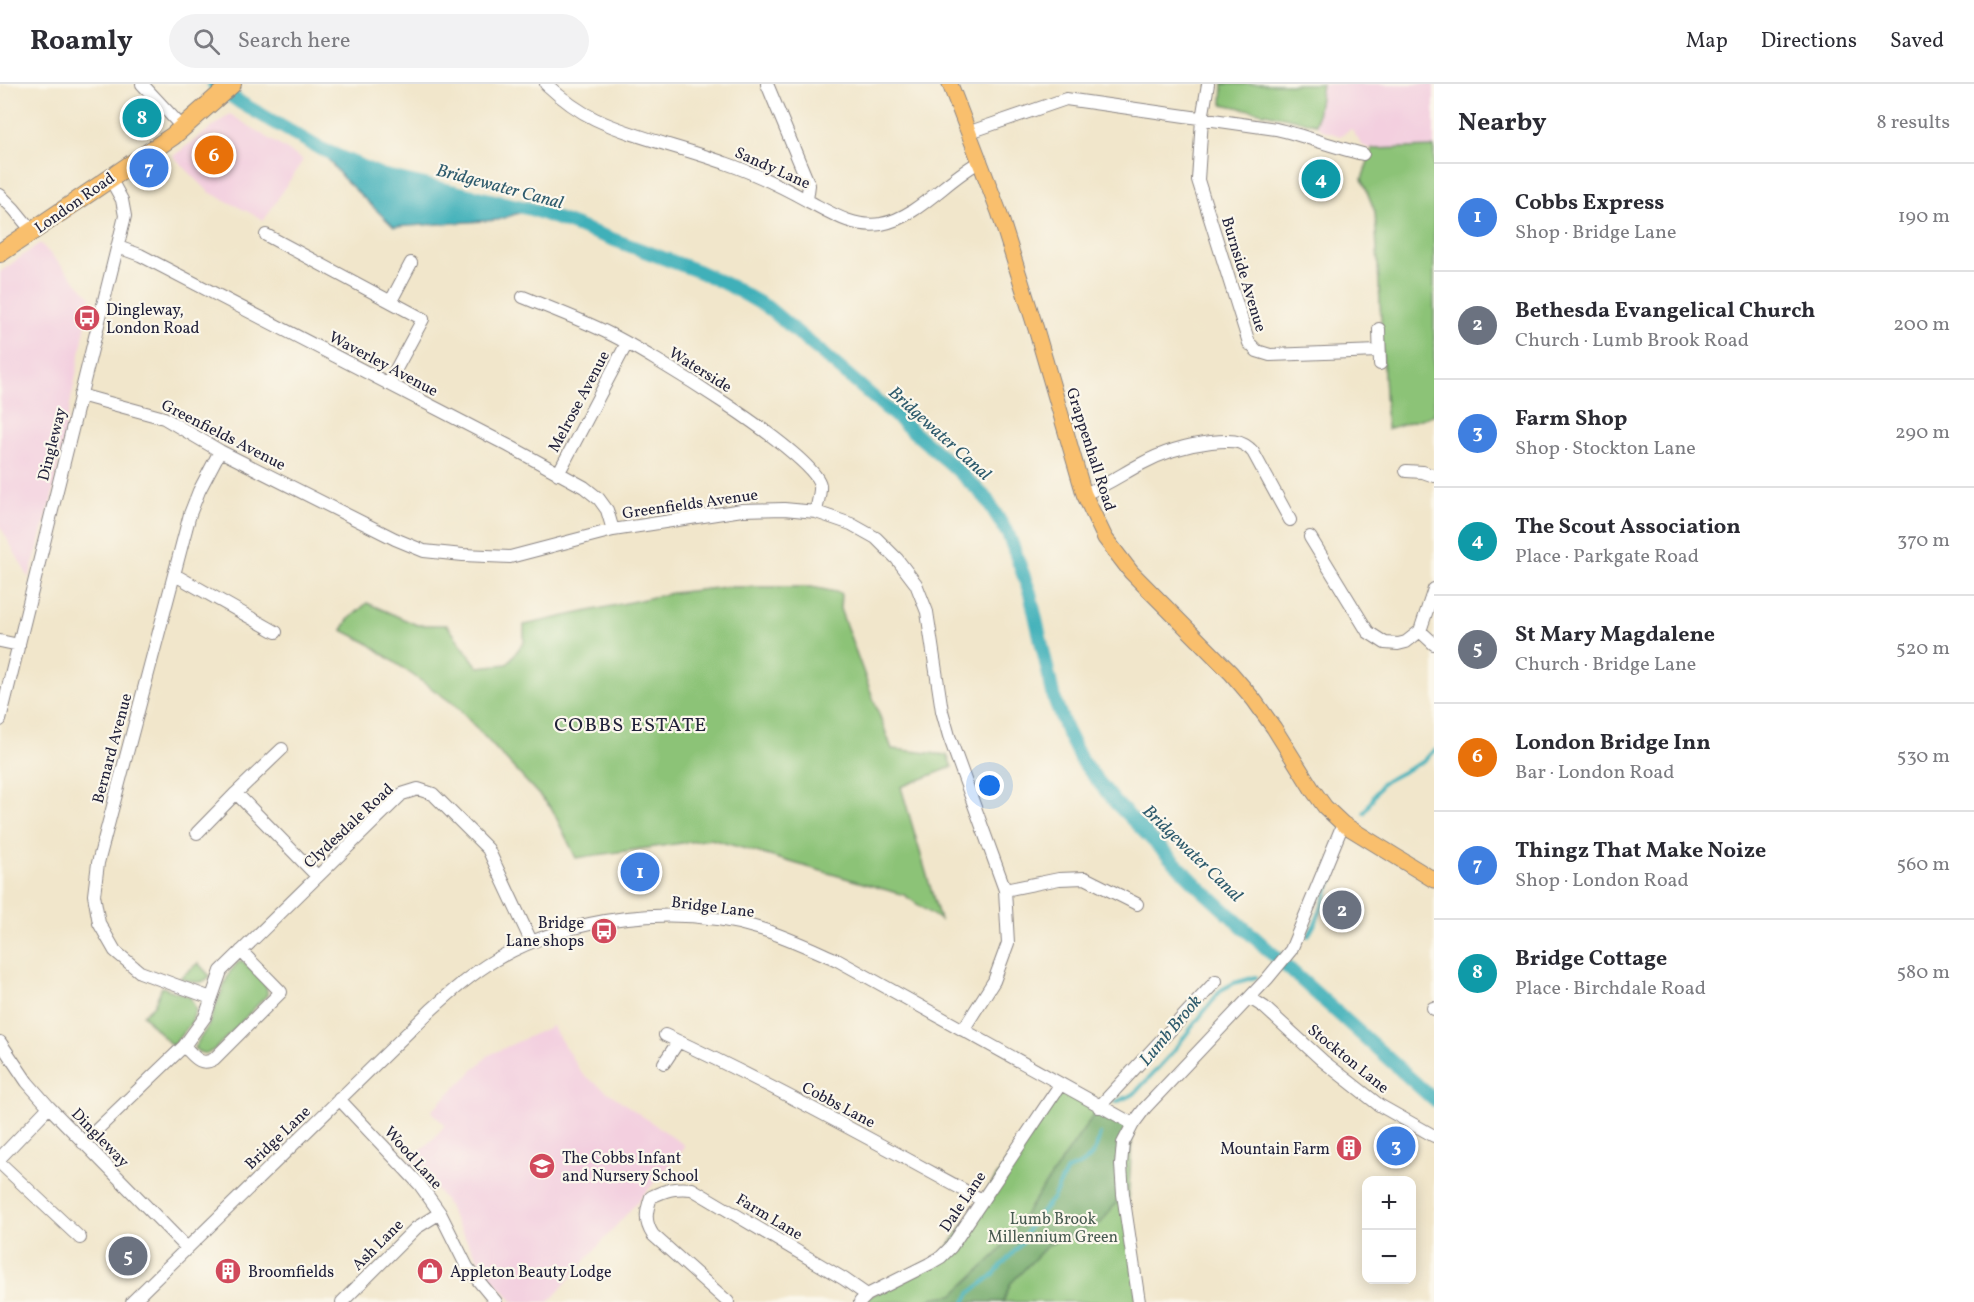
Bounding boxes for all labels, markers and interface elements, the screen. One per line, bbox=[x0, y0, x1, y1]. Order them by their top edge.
search box bbox=[169, 14, 589, 68]
text: Roamly bbox=[30, 22, 133, 61]
icon: search bbox=[190, 25, 223, 58]
text: Search here bbox=[238, 26, 350, 57]
text: Map bbox=[1686, 27, 1728, 56]
text: Directions bbox=[1761, 27, 1857, 56]
text: Saved bbox=[1890, 27, 1944, 56]
pin: 8 bbox=[122, 96, 162, 141]
text: Nearby bbox=[1458, 105, 1547, 141]
text: 8 results bbox=[1877, 109, 1950, 137]
pin: 6 bbox=[194, 132, 234, 178]
street label: Sandy Lane bbox=[731, 142, 814, 195]
pin: 7 bbox=[130, 146, 168, 190]
pin: 4 bbox=[1302, 156, 1340, 202]
water label: Bridgewater Canal bbox=[433, 158, 566, 217]
street label: London Road bbox=[31, 168, 120, 239]
text: Cobbs Express bbox=[1515, 188, 1664, 219]
text: 1 bbox=[1473, 203, 1482, 231]
text: 190 m bbox=[1898, 203, 1950, 231]
street label: Burnside Avenue bbox=[1215, 214, 1271, 335]
text: Shop · Bridge Lane bbox=[1515, 219, 1676, 247]
text: Bethesda Evangelical Church bbox=[1515, 296, 1815, 327]
place label: Dingleway, London Road bbox=[106, 300, 199, 340]
bus stop icon: Dingleway, London Road bbox=[72, 303, 102, 333]
text: 2 bbox=[1472, 311, 1483, 339]
text: 200 m bbox=[1893, 311, 1950, 339]
street label: Waverley Avenue bbox=[325, 327, 442, 403]
text: Church · Lumb Brook Road bbox=[1515, 327, 1749, 355]
street label: Waterside bbox=[664, 343, 736, 399]
street label: Melrose Avenue bbox=[544, 347, 616, 457]
water label: Bridgewater Canal bbox=[882, 381, 996, 487]
street label: Grappenhall Road bbox=[1060, 385, 1120, 514]
street label: Greenfields Avenue bbox=[157, 395, 289, 477]
text: Farm Shop bbox=[1515, 404, 1627, 435]
street label: Dingleway bbox=[33, 405, 73, 484]
text: 3 bbox=[1472, 419, 1483, 447]
text: 290 m bbox=[1895, 419, 1950, 447]
text: Shop · Stockton Lane bbox=[1515, 435, 1696, 463]
street label: Greenfields Avenue bbox=[621, 485, 760, 525]
text: The Scout Association bbox=[1515, 512, 1741, 543]
text: 4 bbox=[1471, 527, 1484, 555]
text: 370 m bbox=[1897, 527, 1950, 555]
text: Place · Parkgate Road bbox=[1515, 543, 1699, 571]
text: St Mary Magdalene bbox=[1515, 620, 1715, 651]
text: 5 bbox=[1473, 635, 1482, 663]
text: 520 m bbox=[1896, 635, 1950, 663]
text: Church · Bridge Lane bbox=[1515, 651, 1696, 679]
street label: Bernard Avenue bbox=[88, 691, 138, 806]
district label: COBBS ESTATE bbox=[554, 712, 708, 740]
text: London Bridge Inn bbox=[1515, 728, 1711, 759]
text: 6 bbox=[1472, 743, 1483, 771]
text: 530 m bbox=[1897, 743, 1950, 771]
text: Bar · London Road bbox=[1515, 759, 1675, 787]
your location bbox=[975, 771, 1004, 800]
street label: Clydesdale Road bbox=[299, 779, 399, 874]
water label: Bridgewater Canal bbox=[1136, 800, 1248, 909]
text: Thingz That Make Noize bbox=[1515, 836, 1766, 867]
pin: 1 bbox=[620, 850, 660, 894]
text: 7 bbox=[1473, 851, 1482, 879]
text: 560 m bbox=[1897, 851, 1950, 879]
text: Shop · London Road bbox=[1515, 867, 1689, 895]
pin: 2 bbox=[1322, 888, 1362, 932]
street label: Bridge Lane bbox=[670, 892, 756, 924]
place label: Bridge Lane shops bbox=[506, 913, 584, 953]
bus stop icon: Bridge Lane shops bbox=[589, 916, 619, 946]
text: Bridge Cottage bbox=[1515, 944, 1667, 975]
text: 8 bbox=[1472, 959, 1483, 987]
text: 580 m bbox=[1897, 959, 1950, 987]
text: Place · Birchdale Road bbox=[1515, 975, 1706, 1003]
water label: Lumb Brook bbox=[1134, 990, 1208, 1072]
street label: Stockton Lane bbox=[1302, 1020, 1393, 1099]
street label: Cobbs Lane bbox=[797, 1077, 879, 1134]
street label: Bridge Lane bbox=[241, 1102, 316, 1175]
street label: Dingleway bbox=[66, 1104, 134, 1173]
street label: Wood Lane bbox=[378, 1122, 447, 1195]
pin: 3 bbox=[1376, 1124, 1416, 1168]
building icon: Mountain Farm bbox=[1334, 1133, 1364, 1163]
place label: Mountain Farm bbox=[1220, 1139, 1330, 1161]
place label: The Cobbs Infant and Nursery School bbox=[562, 1148, 699, 1188]
school or university icon: The Cobbs Infant and Nursery School bbox=[527, 1151, 557, 1181]
street label: Dale Lane bbox=[935, 1167, 992, 1237]
map controls bbox=[1362, 1176, 1416, 1284]
button: + bbox=[1362, 1176, 1416, 1230]
street label: Farm Lane bbox=[731, 1189, 806, 1246]
park label: Lumb Brook Millennium Green bbox=[988, 1209, 1118, 1249]
street label: Ash Lane bbox=[348, 1215, 409, 1276]
button: − bbox=[1362, 1230, 1416, 1284]
pin: 5 bbox=[108, 1234, 148, 1278]
building icon: Broomfields bbox=[213, 1256, 243, 1286]
shop icon: Appleton Beauty Lodge bbox=[415, 1256, 445, 1286]
place label: Broomfields bbox=[248, 1262, 334, 1284]
place label: Appleton Beauty Lodge bbox=[450, 1262, 612, 1284]

